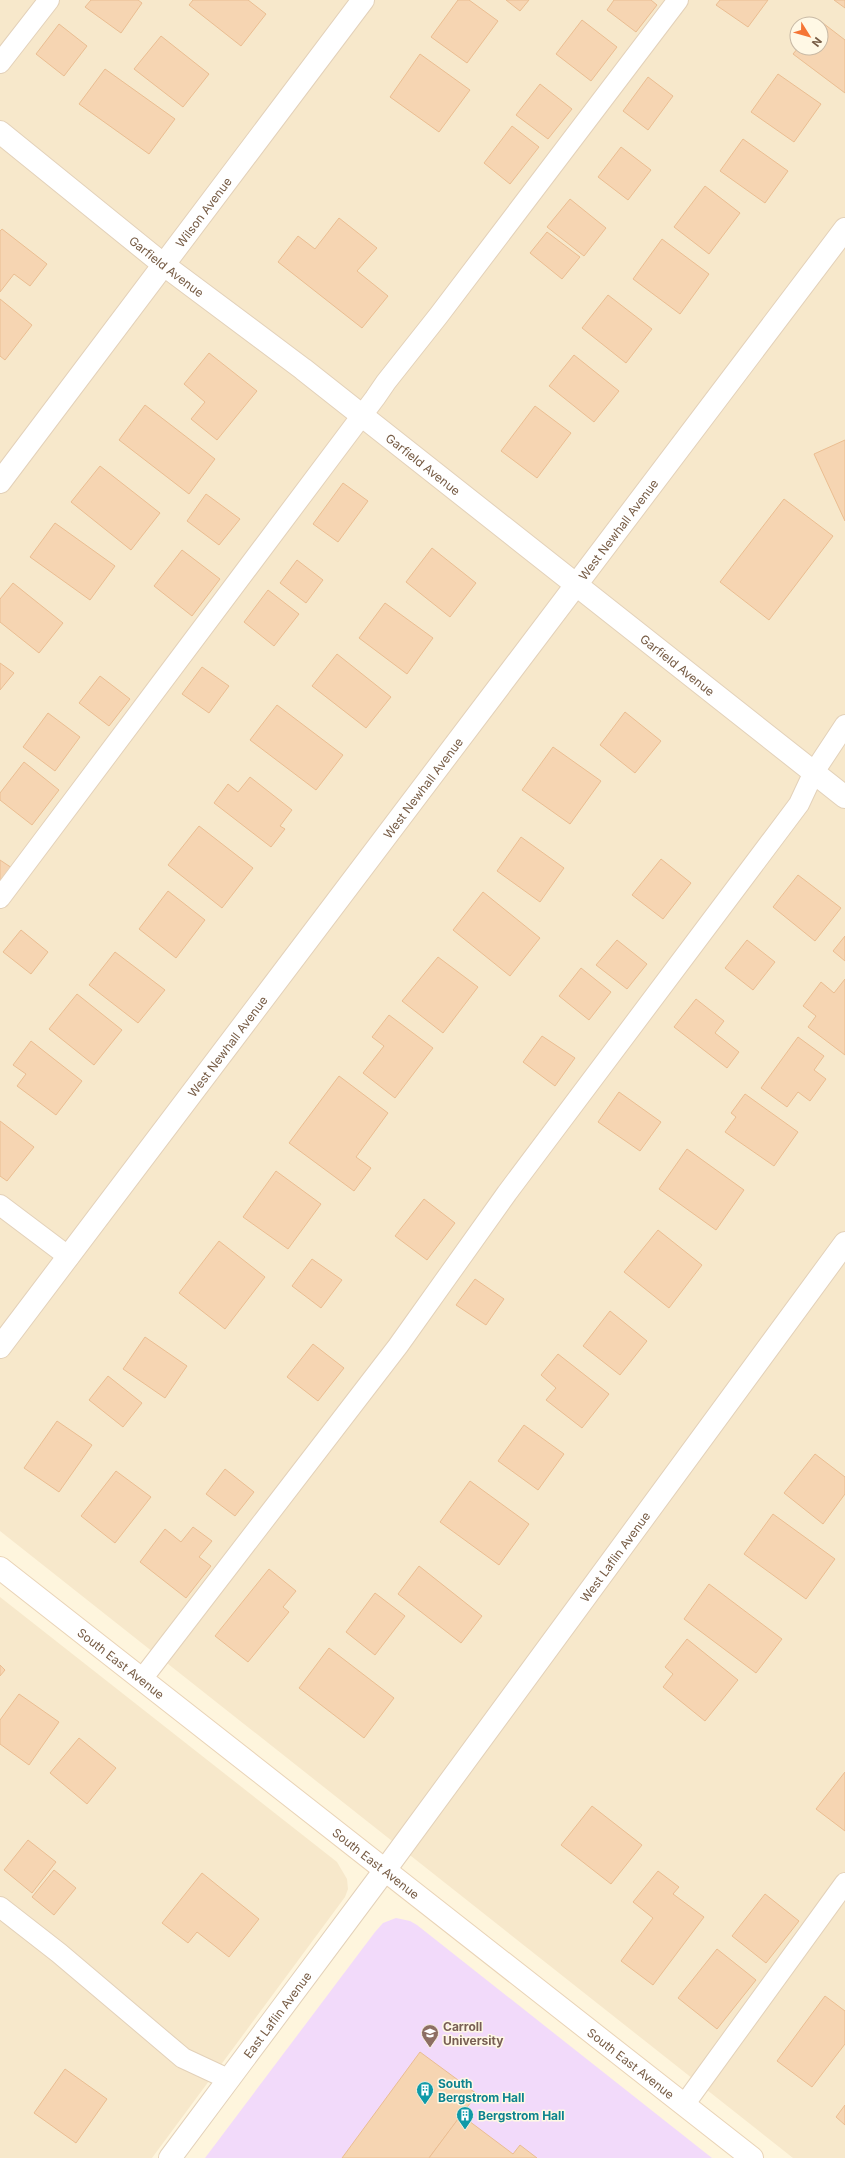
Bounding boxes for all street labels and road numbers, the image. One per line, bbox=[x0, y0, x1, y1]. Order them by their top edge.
street label: Wilson Avenue bbox=[172, 174, 235, 250]
street label: Garfield Avenue bbox=[126, 232, 207, 300]
street label: Garfield Avenue bbox=[383, 430, 463, 498]
street label: West Newhall Avenue bbox=[575, 476, 661, 583]
street label: Garfield Avenue bbox=[637, 631, 718, 699]
street label: West Newhall Avenue bbox=[380, 734, 466, 841]
street label: West Newhall Avenue bbox=[184, 993, 270, 1100]
street label: West Laflin Avenue bbox=[577, 1509, 653, 1605]
street label: South East Avenue bbox=[75, 1624, 168, 1702]
street label: South East Avenue bbox=[330, 1824, 422, 1902]
street label: East Laflin Avenue bbox=[240, 1968, 314, 2061]
street label: South East Avenue bbox=[585, 2024, 677, 2102]

